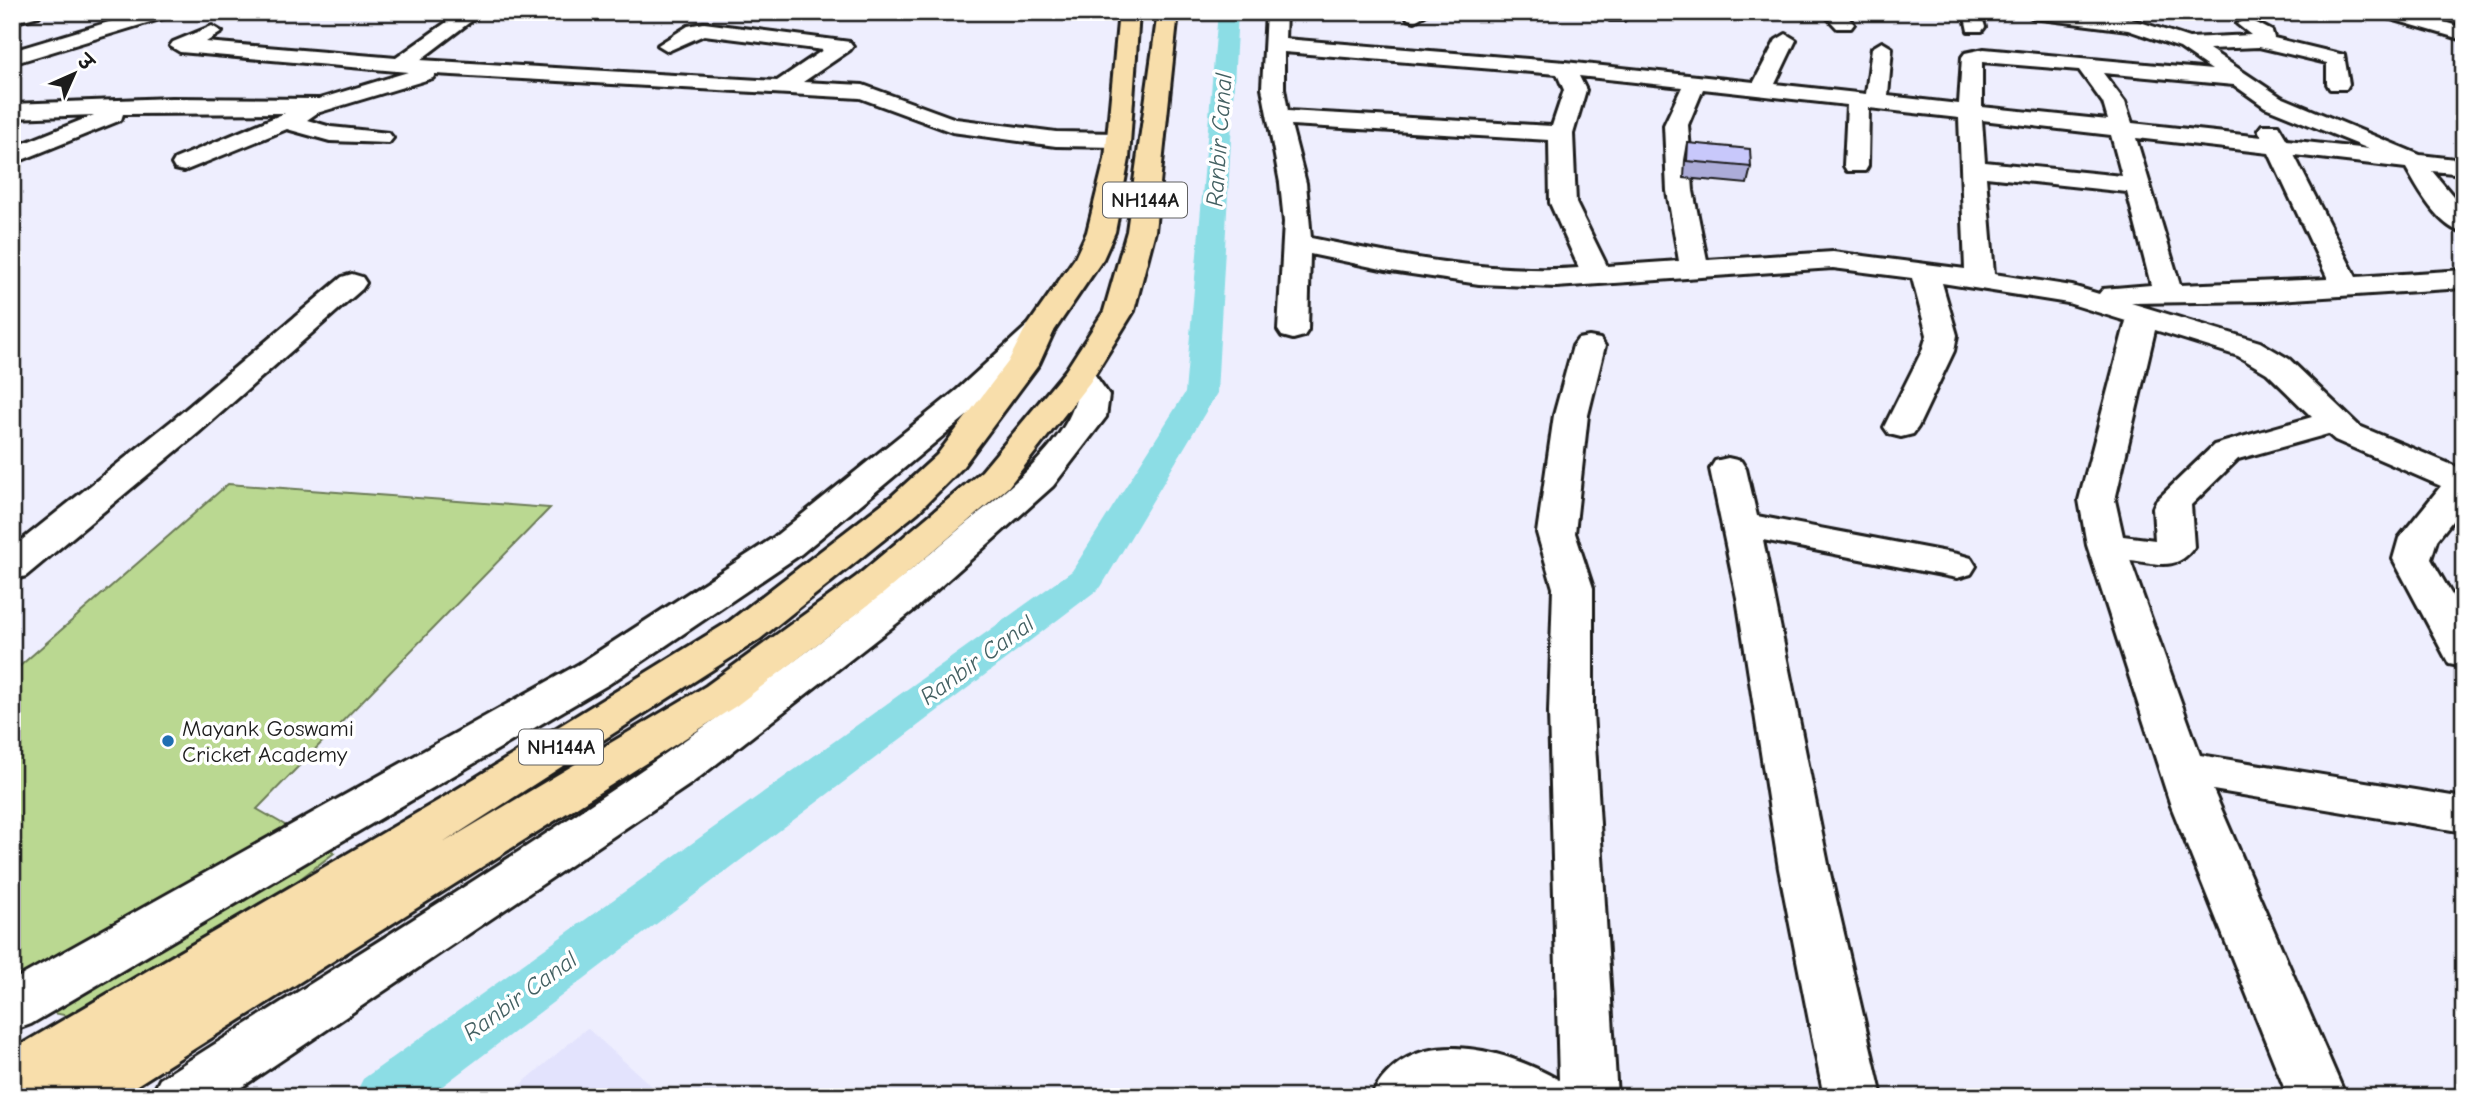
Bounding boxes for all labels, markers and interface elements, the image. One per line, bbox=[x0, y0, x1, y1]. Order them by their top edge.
north arrow bbox=[38, 38, 108, 108]
text: उ bbox=[72, 49, 99, 77]
water label: Ranbir Canal bbox=[1200, 72, 1238, 208]
road number: NH144A bbox=[1103, 182, 1187, 218]
water label: Ranbir Canal bbox=[915, 609, 1040, 711]
place label: Mayank Goswami Cricket Academy bbox=[182, 715, 354, 768]
road number: NH144A bbox=[519, 730, 603, 764]
marker: Mayank Goswami Cricket Academy bbox=[160, 733, 176, 749]
water label: Ranbir Canal bbox=[458, 945, 583, 1047]

